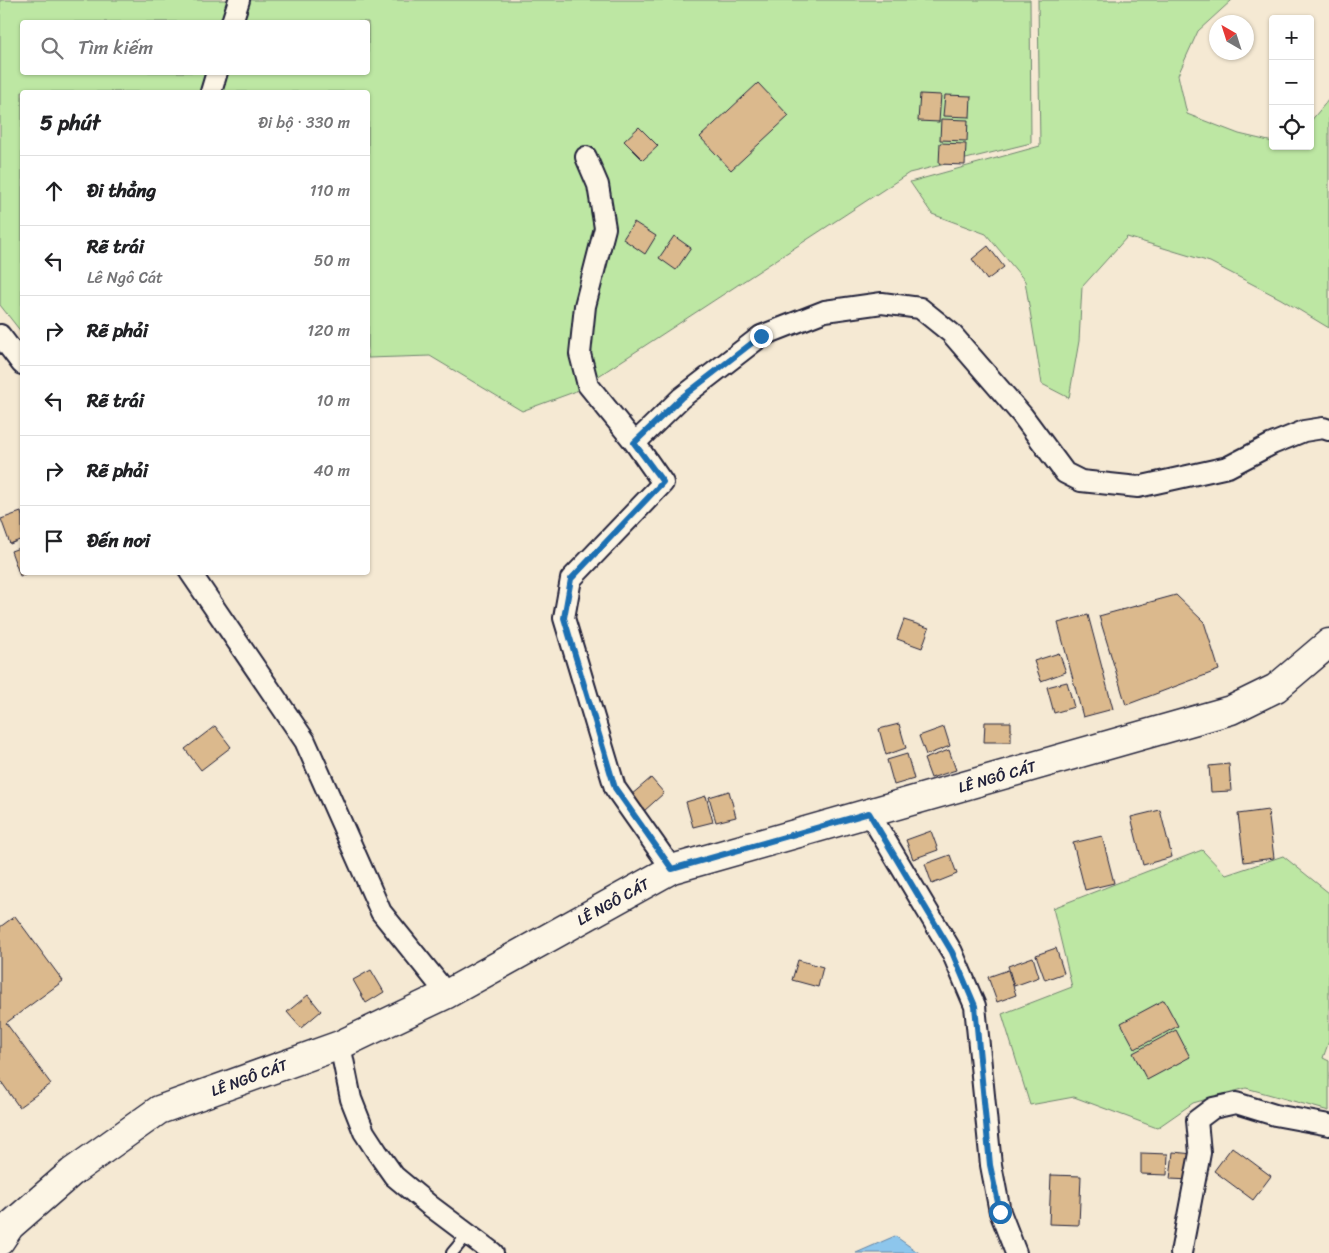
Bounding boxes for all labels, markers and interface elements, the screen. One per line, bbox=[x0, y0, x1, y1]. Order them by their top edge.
north arrow bbox=[1209, 15, 1254, 60]
map controls bbox=[1269, 15, 1314, 150]
button: + bbox=[1269, 15, 1314, 60]
search box bbox=[20, 20, 370, 75]
text: Tìm kiếm bbox=[78, 31, 153, 64]
icon: search bbox=[38, 34, 66, 62]
button: − bbox=[1269, 60, 1314, 105]
text: 5 phút bbox=[40, 104, 100, 142]
button: locate bbox=[1269, 105, 1314, 150]
text: Đi bộ · 330 m bbox=[258, 108, 350, 137]
text: Đi thẳng bbox=[87, 174, 156, 207]
text: 110 m bbox=[310, 176, 350, 205]
icon: ahead bbox=[40, 177, 68, 205]
text: Rẽ trái bbox=[87, 230, 144, 263]
text: 50 m bbox=[314, 246, 350, 275]
icon: left bbox=[40, 247, 68, 275]
text: Lê Ngô Cát bbox=[87, 263, 163, 292]
text: Rẽ phải bbox=[87, 314, 148, 347]
text: 120 m bbox=[307, 316, 350, 345]
icon: right bbox=[40, 317, 68, 345]
route end bbox=[750, 325, 773, 348]
text: Rẽ trái bbox=[87, 384, 144, 417]
text: 10 m bbox=[317, 386, 350, 415]
icon: left bbox=[40, 387, 68, 415]
text: Rẽ phải bbox=[87, 454, 148, 487]
text: 40 m bbox=[313, 456, 350, 485]
icon: right bbox=[40, 457, 68, 485]
text: Đến nơi bbox=[87, 524, 150, 557]
icon: arrive bbox=[40, 527, 68, 555]
street label: LÊ NGÔ CÁT bbox=[955, 753, 1040, 801]
street label: LÊ NGÔ CÁT bbox=[572, 871, 655, 933]
street label: LÊ NGÔ CÁT bbox=[207, 1052, 292, 1104]
route start bbox=[989, 1201, 1012, 1224]

